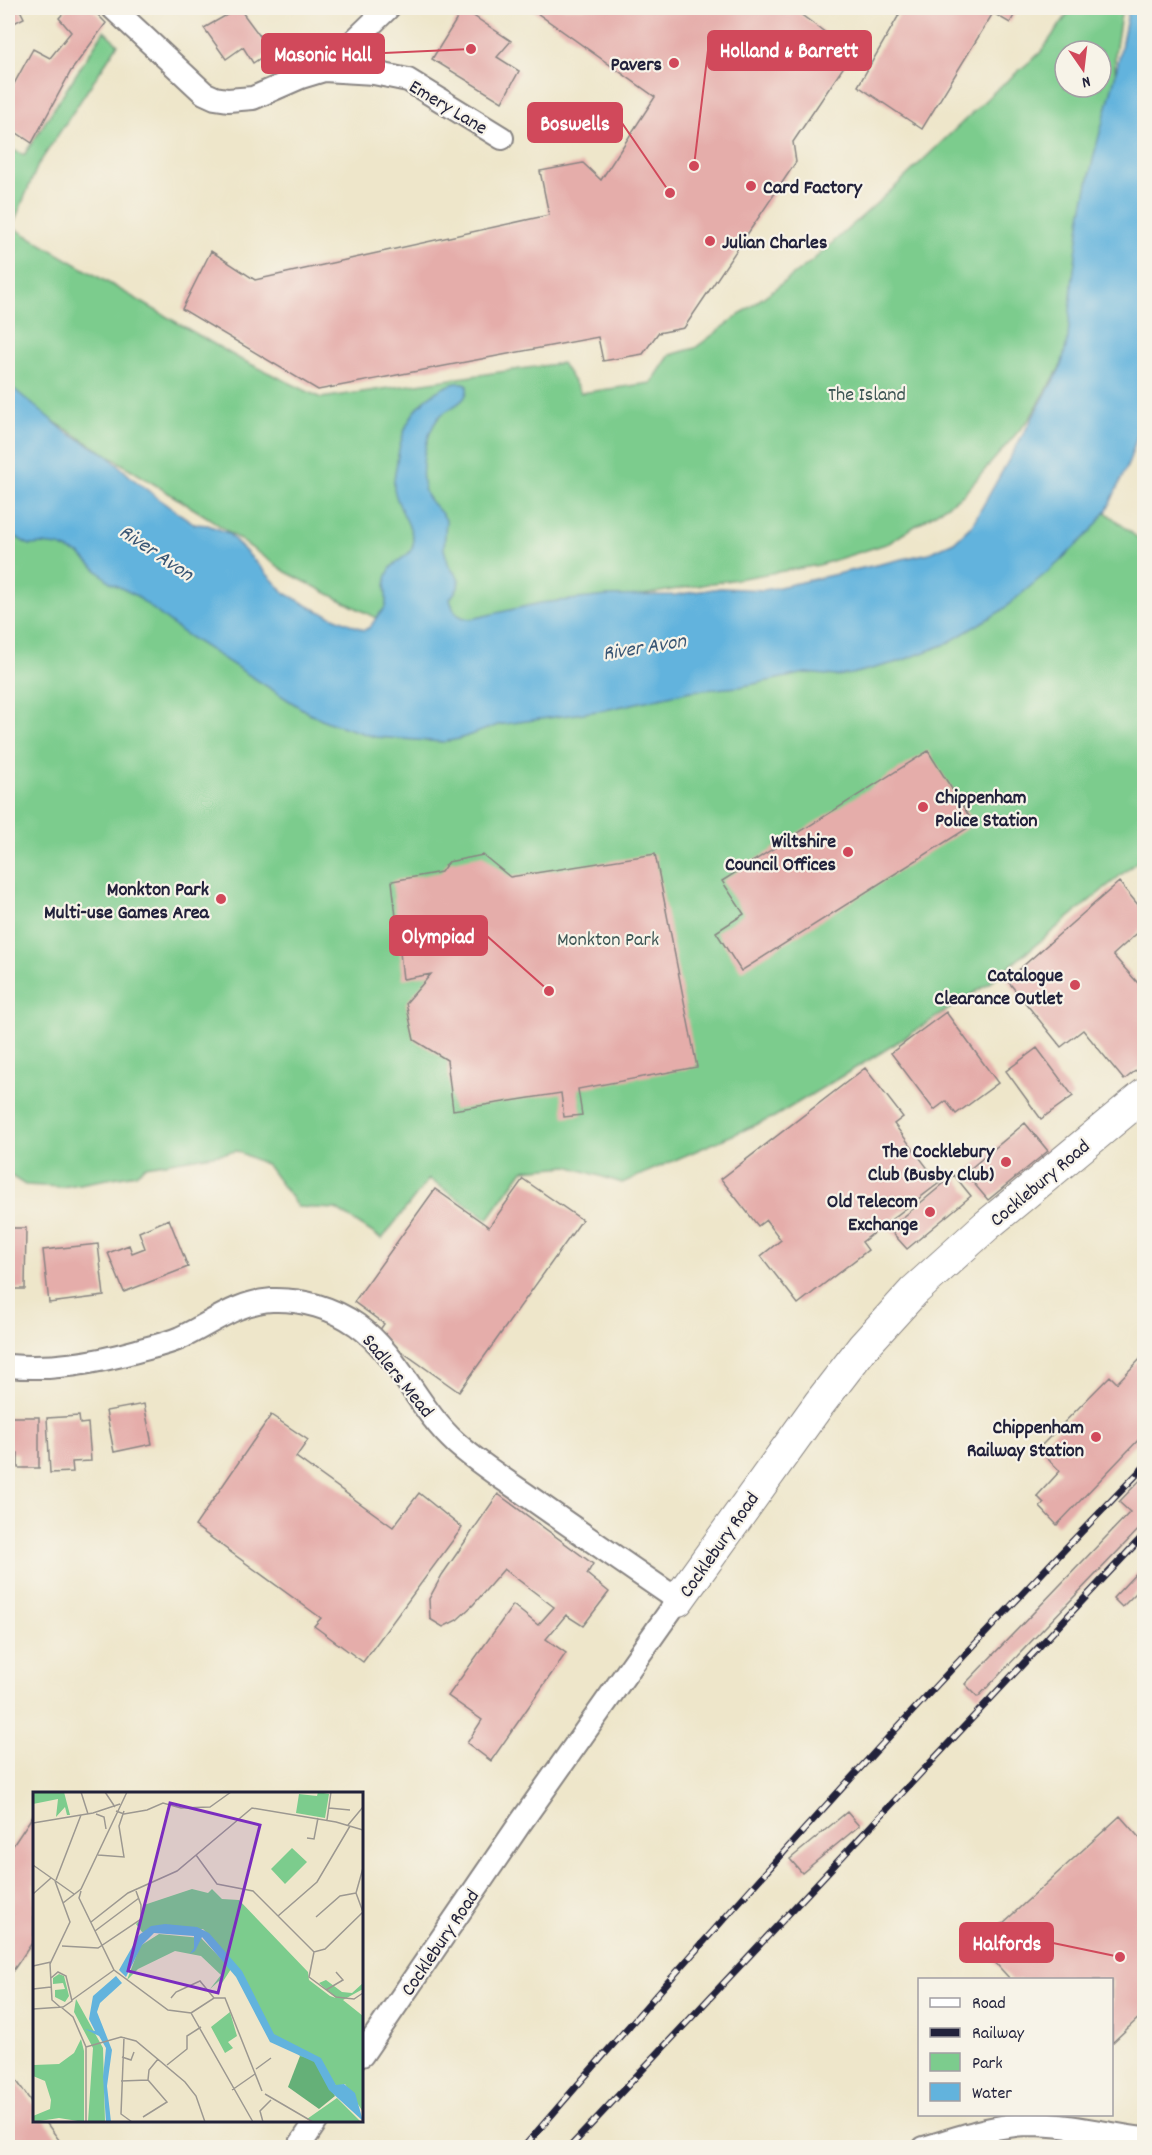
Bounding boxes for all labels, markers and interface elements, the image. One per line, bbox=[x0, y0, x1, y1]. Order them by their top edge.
callout: Holland & Barrett bbox=[708, 31, 871, 70]
callout: Masonic Hall bbox=[262, 34, 384, 73]
text: Holland & Barrett bbox=[720, 38, 858, 68]
north arrow bbox=[1053, 39, 1113, 99]
text: Masonic Hall bbox=[274, 42, 373, 72]
place label: Pavers bbox=[611, 52, 662, 80]
marker: Pavers bbox=[667, 56, 681, 70]
text: N bbox=[1079, 69, 1093, 93]
street label: Emery Lane bbox=[403, 74, 492, 143]
callout: Boswells bbox=[528, 103, 622, 142]
text: Boswells bbox=[540, 111, 610, 141]
place label: Card Factory bbox=[763, 175, 863, 203]
marker: Card Factory bbox=[744, 179, 758, 193]
place label: Julian Charles bbox=[722, 230, 827, 258]
marker: Julian Charles bbox=[703, 234, 717, 248]
park label: The Island bbox=[828, 382, 906, 410]
water label: River Avon bbox=[112, 519, 200, 591]
water label: River Avon bbox=[601, 627, 690, 670]
place label: Chippenham Police Station bbox=[935, 785, 1038, 836]
marker: Chippenham Police Station bbox=[916, 800, 930, 814]
place label: Wiltshire Council Offices bbox=[725, 829, 836, 880]
marker: Wiltshire Council Offices bbox=[841, 845, 855, 859]
place label: Monkton Park Multi-use Games Area bbox=[44, 877, 210, 928]
marker: Monkton Park Multi-use Games Area bbox=[214, 892, 228, 906]
callout: Olympiad bbox=[390, 916, 487, 955]
text: Olympiad bbox=[401, 924, 475, 954]
park label: Monkton Park bbox=[557, 927, 659, 955]
place label: Catalogue Clearance Outlet bbox=[934, 963, 1064, 1014]
marker: Catalogue Clearance Outlet bbox=[1068, 978, 1082, 992]
street label: Cocklebury Road bbox=[985, 1134, 1097, 1235]
place label: The Cocklebury Club (Busby Club) bbox=[868, 1139, 995, 1190]
marker: The Cocklebury Club (Busby Club) bbox=[999, 1155, 1013, 1169]
place label: Old Telecom Exchange bbox=[827, 1189, 918, 1240]
marker: Old Telecom Exchange bbox=[923, 1205, 937, 1219]
street label: Sadlers Mead bbox=[354, 1329, 439, 1425]
place label: Chippenham Railway Station bbox=[967, 1415, 1084, 1466]
marker: Chippenham Railway Station bbox=[1089, 1430, 1103, 1444]
street label: Cocklebury Road bbox=[674, 1487, 767, 1604]
inset map bbox=[33, 1792, 363, 2122]
street label: Cocklebury Road bbox=[395, 1885, 488, 2003]
callout: Halfords bbox=[960, 1923, 1053, 1962]
text: Halfords bbox=[973, 1931, 1042, 1961]
legend bbox=[918, 1978, 1113, 2116]
text: Road bbox=[972, 1992, 1006, 2017]
text: Railway bbox=[972, 2022, 1025, 2047]
text: Park bbox=[972, 2052, 1003, 2077]
text: Water bbox=[972, 2082, 1012, 2107]

